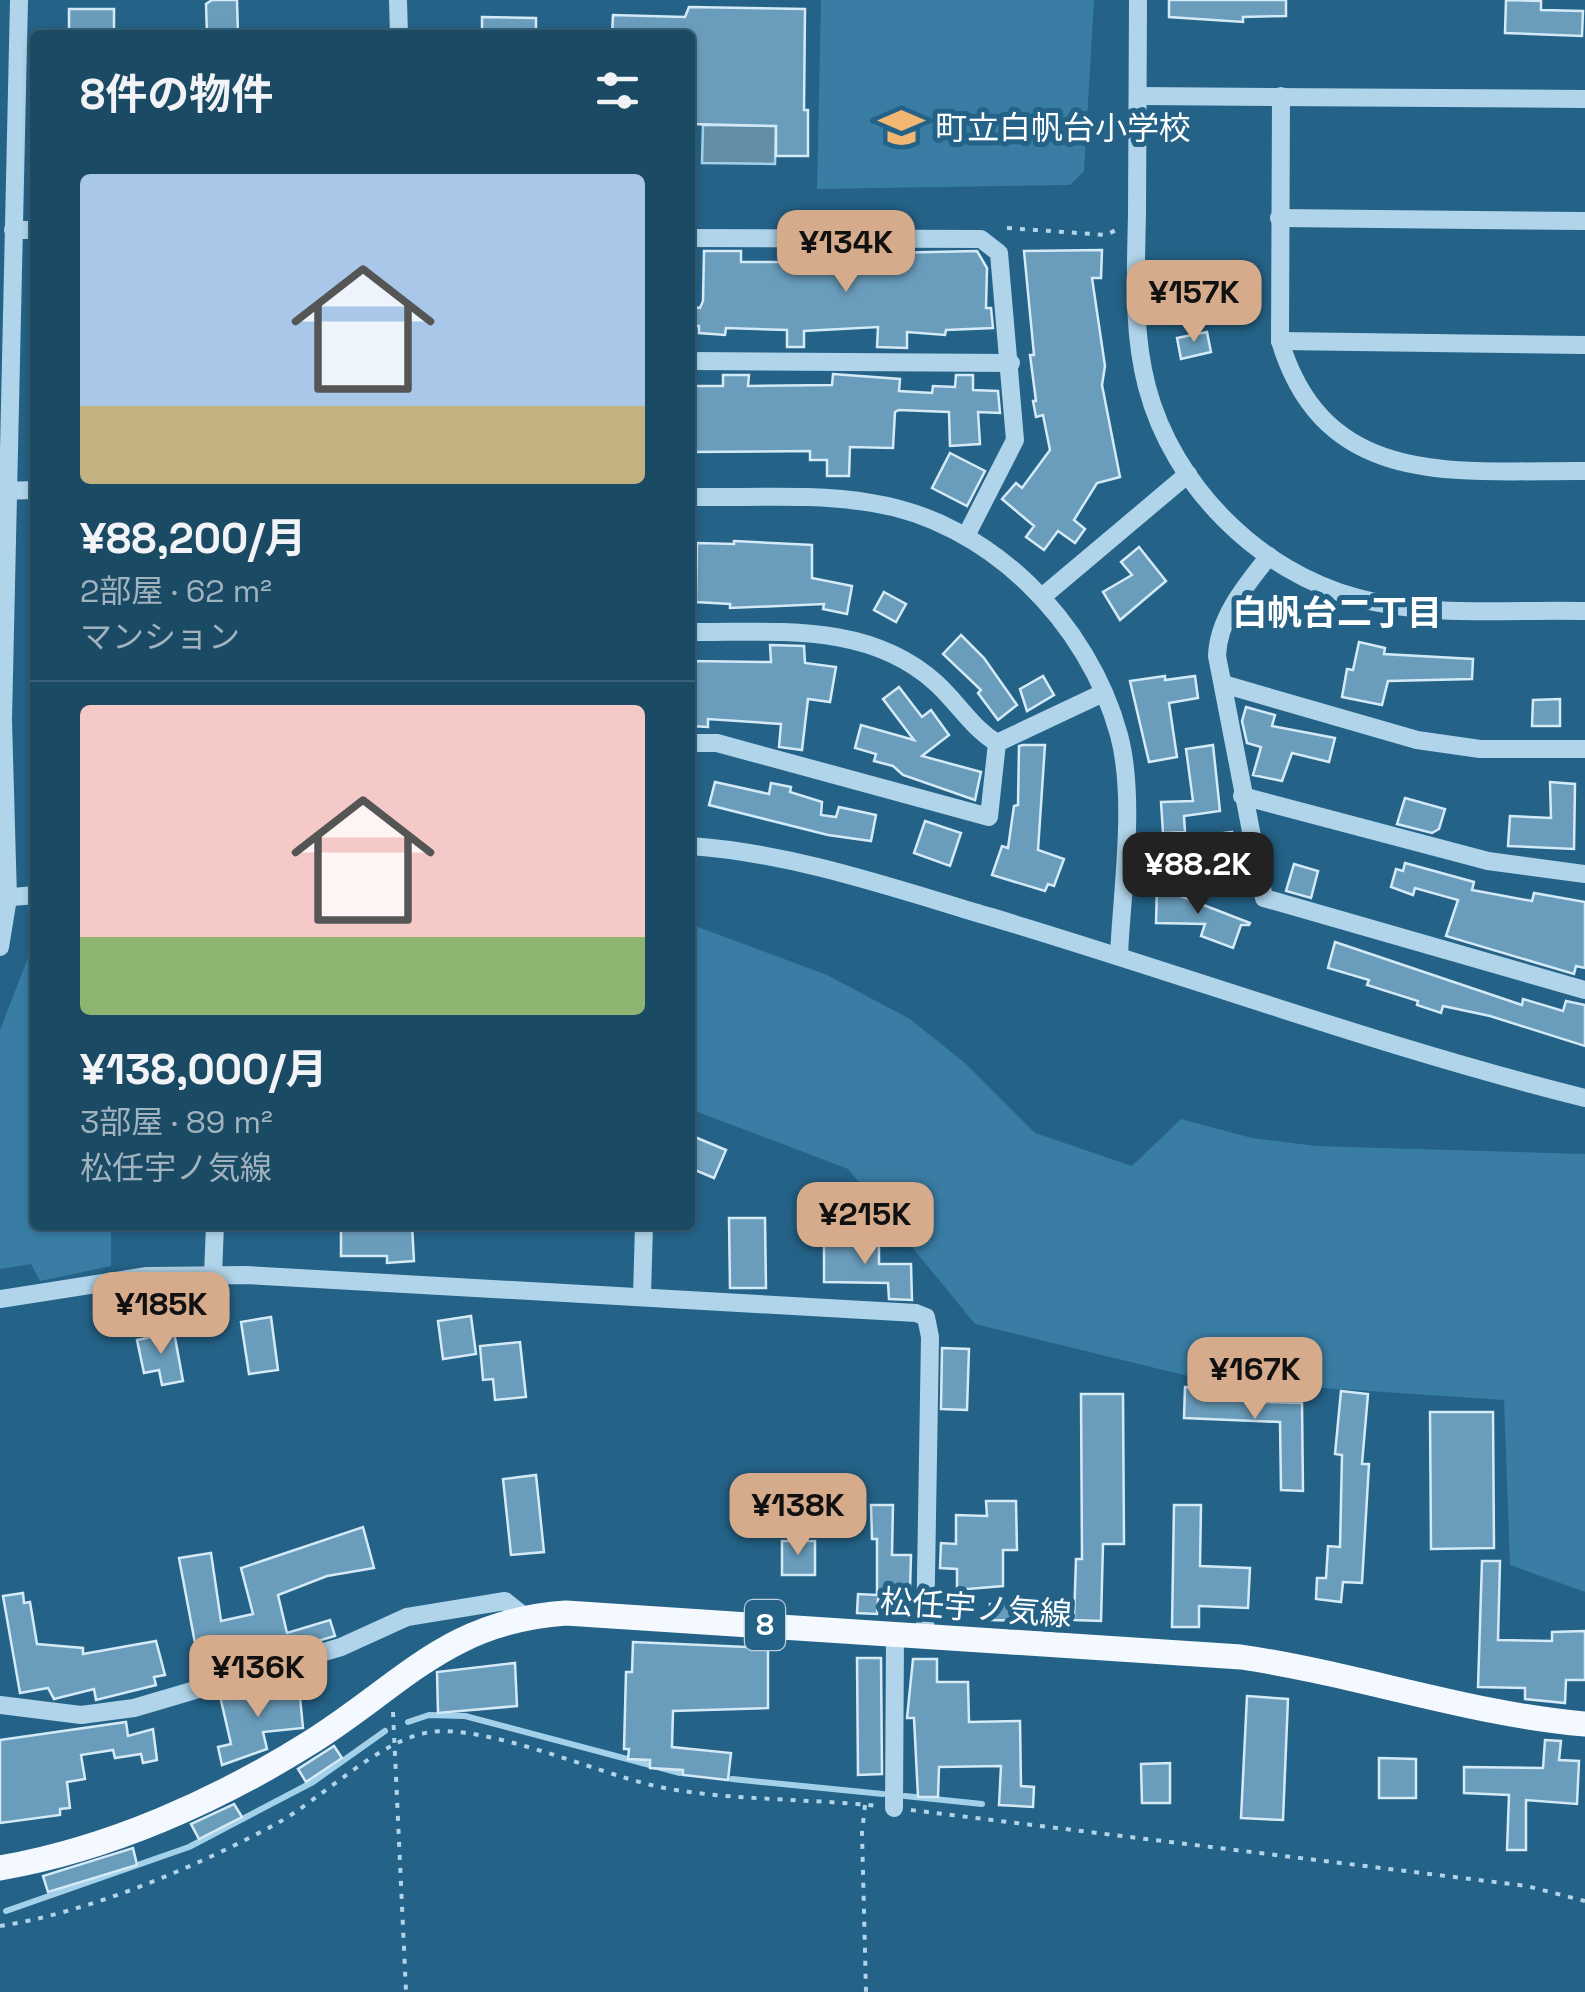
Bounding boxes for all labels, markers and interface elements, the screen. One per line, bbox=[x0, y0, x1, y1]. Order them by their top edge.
icon: filters bbox=[590, 63, 645, 118]
text: 8件の物件 bbox=[80, 68, 273, 121]
school or university icon: 町立白帆台小学校 bbox=[878, 104, 926, 152]
place label: 町立白帆台小学校 bbox=[935, 108, 1191, 148]
pin: ¥134K bbox=[776, 210, 916, 295]
text: ¥134K bbox=[799, 222, 893, 262]
icon: home bbox=[273, 239, 453, 419]
pin: ¥157K bbox=[1124, 260, 1264, 345]
text: ¥157K bbox=[1149, 272, 1239, 312]
text: ¥88,200/月 bbox=[80, 512, 306, 565]
text: 2部屋 · 62 m² bbox=[80, 571, 272, 611]
district label: 白帆台二丁目 bbox=[1232, 591, 1442, 635]
text: マンション bbox=[80, 617, 240, 657]
icon: home bbox=[273, 770, 453, 950]
pin: ¥88.2K bbox=[1117, 832, 1279, 917]
text: ¥88.2K bbox=[1145, 844, 1251, 884]
text: ¥138,000/月 bbox=[80, 1043, 328, 1096]
text: 3部屋 · 89 m² bbox=[80, 1102, 273, 1142]
text: 松任宇ノ気線 bbox=[80, 1148, 272, 1188]
pin: ¥215K bbox=[795, 1182, 935, 1267]
text: ¥215K bbox=[819, 1194, 911, 1234]
pin: ¥185K bbox=[91, 1272, 231, 1357]
text: ¥185K bbox=[115, 1284, 207, 1324]
pin: ¥167K bbox=[1185, 1337, 1325, 1422]
text: ¥167K bbox=[1209, 1349, 1301, 1389]
pin: ¥138K bbox=[728, 1473, 868, 1558]
text: ¥138K bbox=[752, 1485, 845, 1525]
street label: 松任宇ノ気線 bbox=[879, 1581, 1073, 1635]
road number: 8 bbox=[745, 1600, 785, 1650]
pin: ¥136K bbox=[188, 1635, 328, 1720]
text: ¥136K bbox=[211, 1647, 305, 1687]

